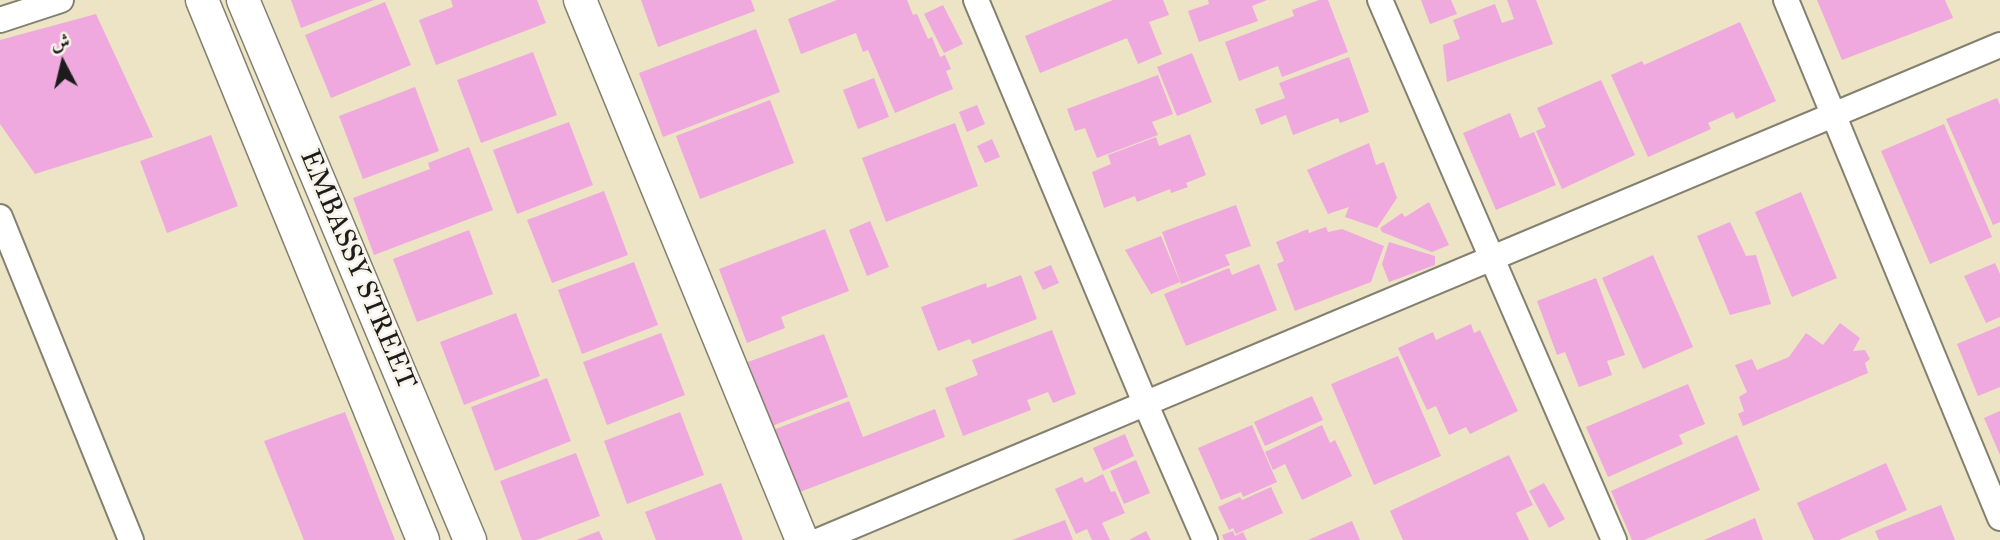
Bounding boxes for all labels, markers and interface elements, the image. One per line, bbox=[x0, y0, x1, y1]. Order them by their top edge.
north arrow bbox=[28, 28, 98, 98]
text: ش bbox=[50, 29, 71, 54]
street label: EMBASSY STREET bbox=[291, 145, 423, 395]

